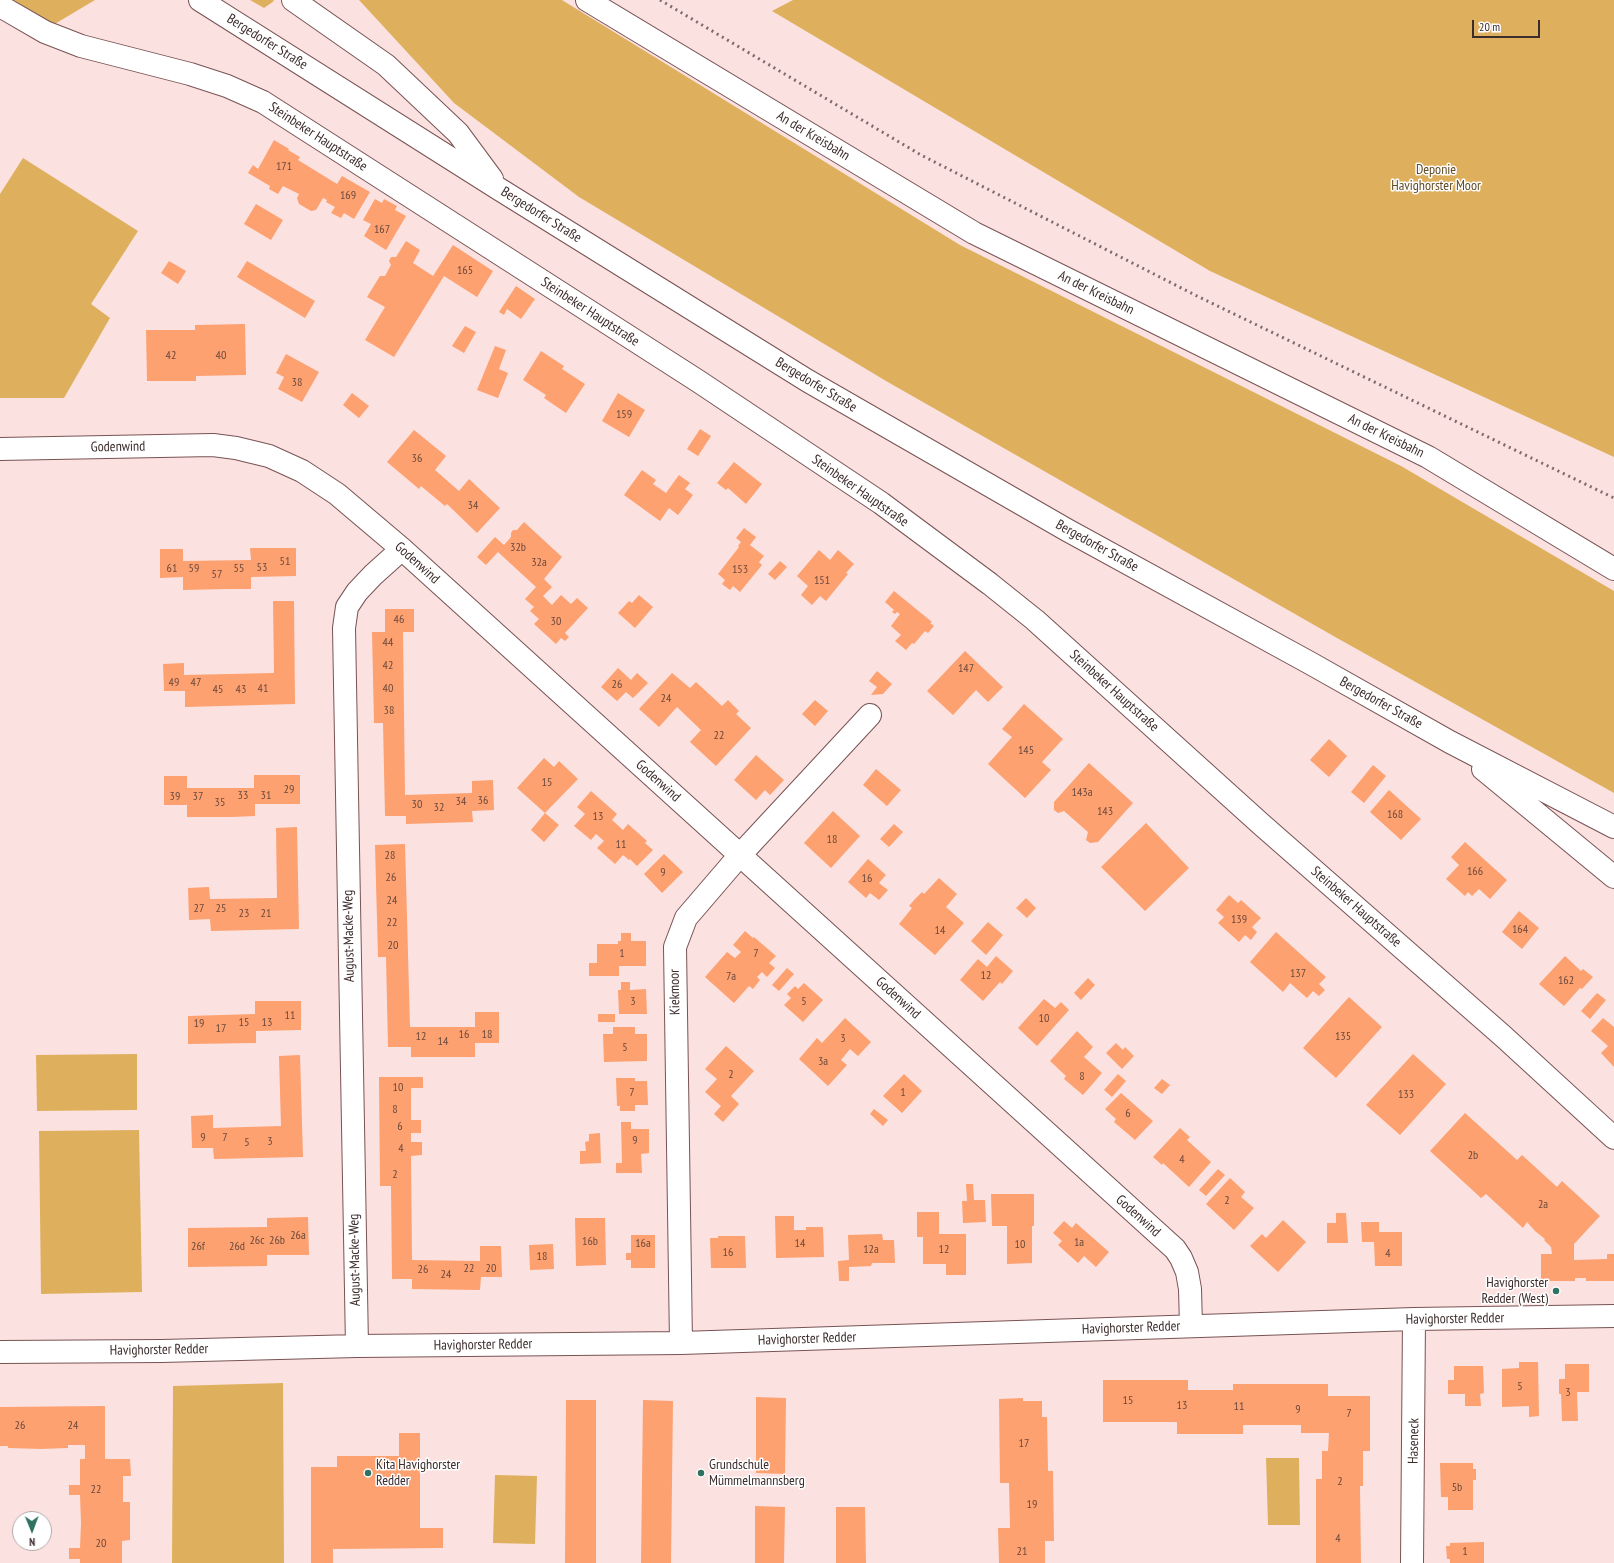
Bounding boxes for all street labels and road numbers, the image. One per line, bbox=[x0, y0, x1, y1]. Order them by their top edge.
street label: Bergedorfer Straße bbox=[224, 11, 310, 73]
street label: Steinbeker Hauptstraße bbox=[266, 99, 370, 175]
street label: An der Kreisbahn bbox=[773, 108, 853, 164]
street label: Bergedorfer Straße bbox=[498, 184, 584, 246]
street label: An der Kreisbahn bbox=[1055, 267, 1137, 319]
street label: Steinbeker Hauptstraße bbox=[538, 274, 642, 350]
street label: Bergedorfer Straße bbox=[772, 354, 860, 416]
street label: An der Kreisbahn bbox=[1345, 410, 1427, 462]
street label: Godenwind bbox=[91, 438, 145, 456]
street label: Steinbeker Hauptstraße bbox=[808, 451, 912, 531]
street label: Bergedorfer Straße bbox=[1053, 516, 1141, 576]
street label: Godenwind bbox=[391, 539, 443, 587]
street label: Steinbeker Hauptstraße bbox=[1066, 647, 1162, 735]
street label: Bergedorfer Straße bbox=[1337, 673, 1425, 733]
street label: Godenwind bbox=[632, 757, 684, 805]
street label: Steinbeker Hauptstraße bbox=[1307, 863, 1405, 951]
street label: August-Macke-Weg bbox=[340, 890, 358, 982]
street label: Kiekmoor bbox=[666, 969, 684, 1015]
street label: Godenwind bbox=[872, 974, 924, 1022]
street label: Godenwind bbox=[1112, 1192, 1164, 1240]
street label: August-Macke-Weg bbox=[346, 1214, 364, 1306]
street label: Havighorster Redder bbox=[1406, 1310, 1504, 1328]
street label: Havighorster Redder bbox=[1082, 1318, 1180, 1338]
street label: Havighorster Redder bbox=[758, 1329, 856, 1349]
street label: Havighorster Redder bbox=[434, 1336, 532, 1354]
street label: Havighorster Redder bbox=[110, 1341, 208, 1359]
street label: Haseneck bbox=[1405, 1418, 1423, 1464]

